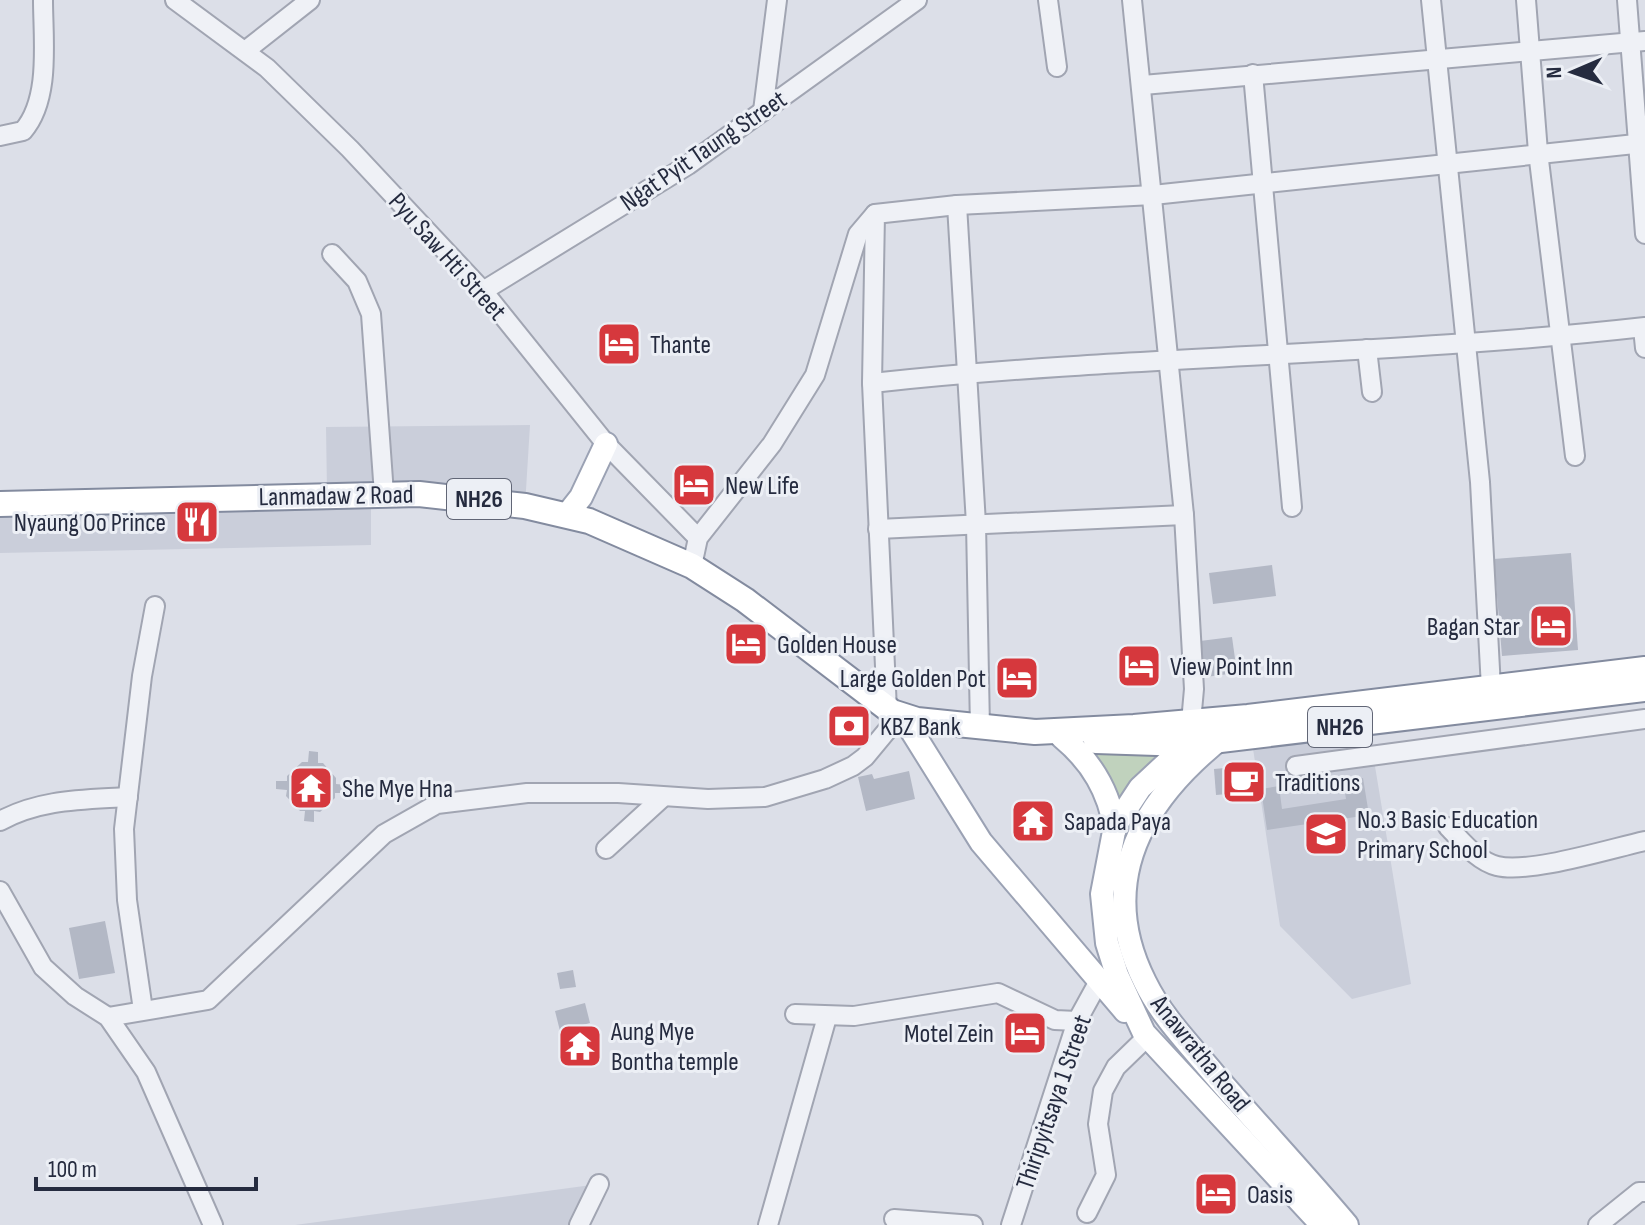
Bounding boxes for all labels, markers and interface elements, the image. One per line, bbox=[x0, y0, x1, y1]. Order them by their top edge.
north arrow bbox=[1533, 32, 1613, 112]
text: N bbox=[1541, 66, 1568, 79]
street label: Ngat Pyit Taung Street bbox=[615, 84, 793, 218]
street label: Pyu Saw Hti Street bbox=[381, 187, 512, 327]
hotel icon: Thante bbox=[595, 320, 643, 368]
place label: Thante bbox=[650, 330, 711, 361]
hotel icon: New Life bbox=[670, 461, 718, 509]
place label: New Life bbox=[725, 471, 799, 502]
road number: NH26 bbox=[447, 479, 511, 519]
street label: Lanmadaw 2 Road bbox=[258, 480, 414, 513]
restaurant icon: Nyaung Oo Prince bbox=[173, 498, 221, 546]
place label: Nyaung Oo Prince bbox=[14, 508, 166, 539]
hotel icon: Bagan Star bbox=[1527, 602, 1575, 650]
place label: Bagan Star bbox=[1427, 612, 1521, 643]
hotel icon: Golden House bbox=[722, 620, 770, 668]
place label: Golden House bbox=[777, 630, 897, 661]
hotel icon: View Point Inn bbox=[1115, 642, 1163, 690]
place label: View Point Inn bbox=[1170, 652, 1293, 683]
hotel icon: Large Golden Pot bbox=[993, 654, 1041, 702]
place label: Large Golden Pot bbox=[840, 664, 986, 695]
bank icon: KBZ Bank bbox=[825, 702, 873, 750]
road number: NH26 bbox=[1308, 707, 1372, 747]
place label: KBZ Bank bbox=[880, 712, 961, 743]
cafe icon: Traditions bbox=[1220, 758, 1268, 806]
temple icon: She Mye Hna bbox=[287, 764, 335, 812]
place label: Traditions bbox=[1275, 768, 1360, 799]
place label: She Mye Hna bbox=[342, 774, 453, 805]
temple icon: Sapada Paya bbox=[1009, 797, 1057, 845]
place label: No.3 Basic Education Primary School bbox=[1357, 805, 1538, 866]
place label: Sapada Paya bbox=[1064, 807, 1171, 838]
school or university icon: No.3 Basic Education Primary School bbox=[1302, 810, 1350, 858]
street label: Anawratha Road bbox=[1143, 989, 1256, 1118]
hotel icon: Motel Zein bbox=[1001, 1009, 1049, 1057]
street label: Thiripyitsaya 1 Street bbox=[1010, 1011, 1099, 1194]
place label: Aung Mye Bontha temple bbox=[610, 1017, 739, 1078]
place label: Motel Zein bbox=[904, 1019, 994, 1050]
temple icon: Aung Mye Bontha temple bbox=[556, 1022, 604, 1070]
scale bar bbox=[36, 1141, 256, 1191]
text: 100 m bbox=[48, 1155, 97, 1184]
hotel icon: Oasis bbox=[1192, 1170, 1240, 1218]
place label: Oasis bbox=[1247, 1180, 1293, 1211]

